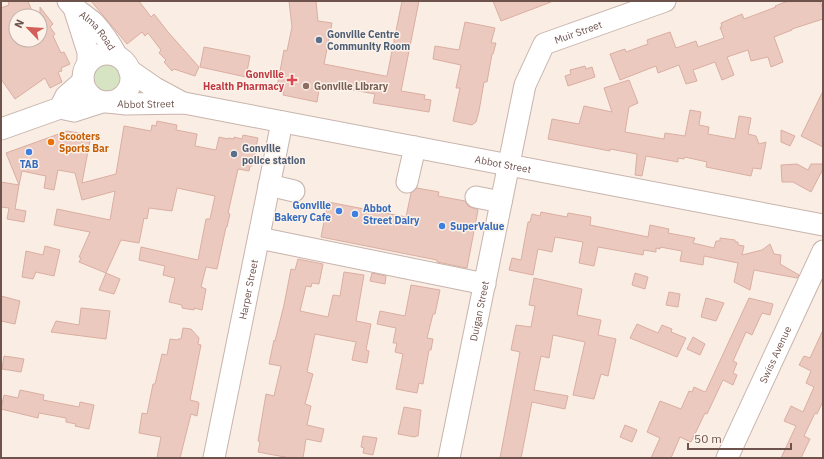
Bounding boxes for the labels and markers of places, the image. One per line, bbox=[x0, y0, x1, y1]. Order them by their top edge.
place label: Gonville Centre Community Room bbox=[327, 28, 410, 53]
marker: Gonville Centre Community Room bbox=[314, 35, 324, 45]
place label: Gonville Health Pharmacy bbox=[203, 68, 285, 93]
marker: Gonville Health Pharmacy bbox=[287, 75, 297, 85]
place label: Gonville Library bbox=[314, 80, 389, 93]
marker: Gonville Library bbox=[301, 81, 311, 91]
place label: Scooters Sports Bar bbox=[59, 130, 109, 155]
marker: Scooters Sports Bar bbox=[46, 137, 56, 147]
place label: Gonville police station bbox=[242, 142, 305, 167]
marker: TAB bbox=[24, 147, 34, 157]
marker: Gonville police station bbox=[229, 149, 239, 159]
place label: TAB bbox=[20, 158, 39, 171]
place label: Gonville Bakery Cafe bbox=[274, 199, 331, 224]
place label: Abbot Street Dairy bbox=[363, 202, 420, 227]
marker: Gonville Bakery Cafe bbox=[334, 206, 344, 216]
marker: Abbot Street Dairy bbox=[350, 209, 360, 219]
place label: SuperValue bbox=[450, 220, 505, 233]
marker: SuperValue bbox=[437, 221, 447, 231]

